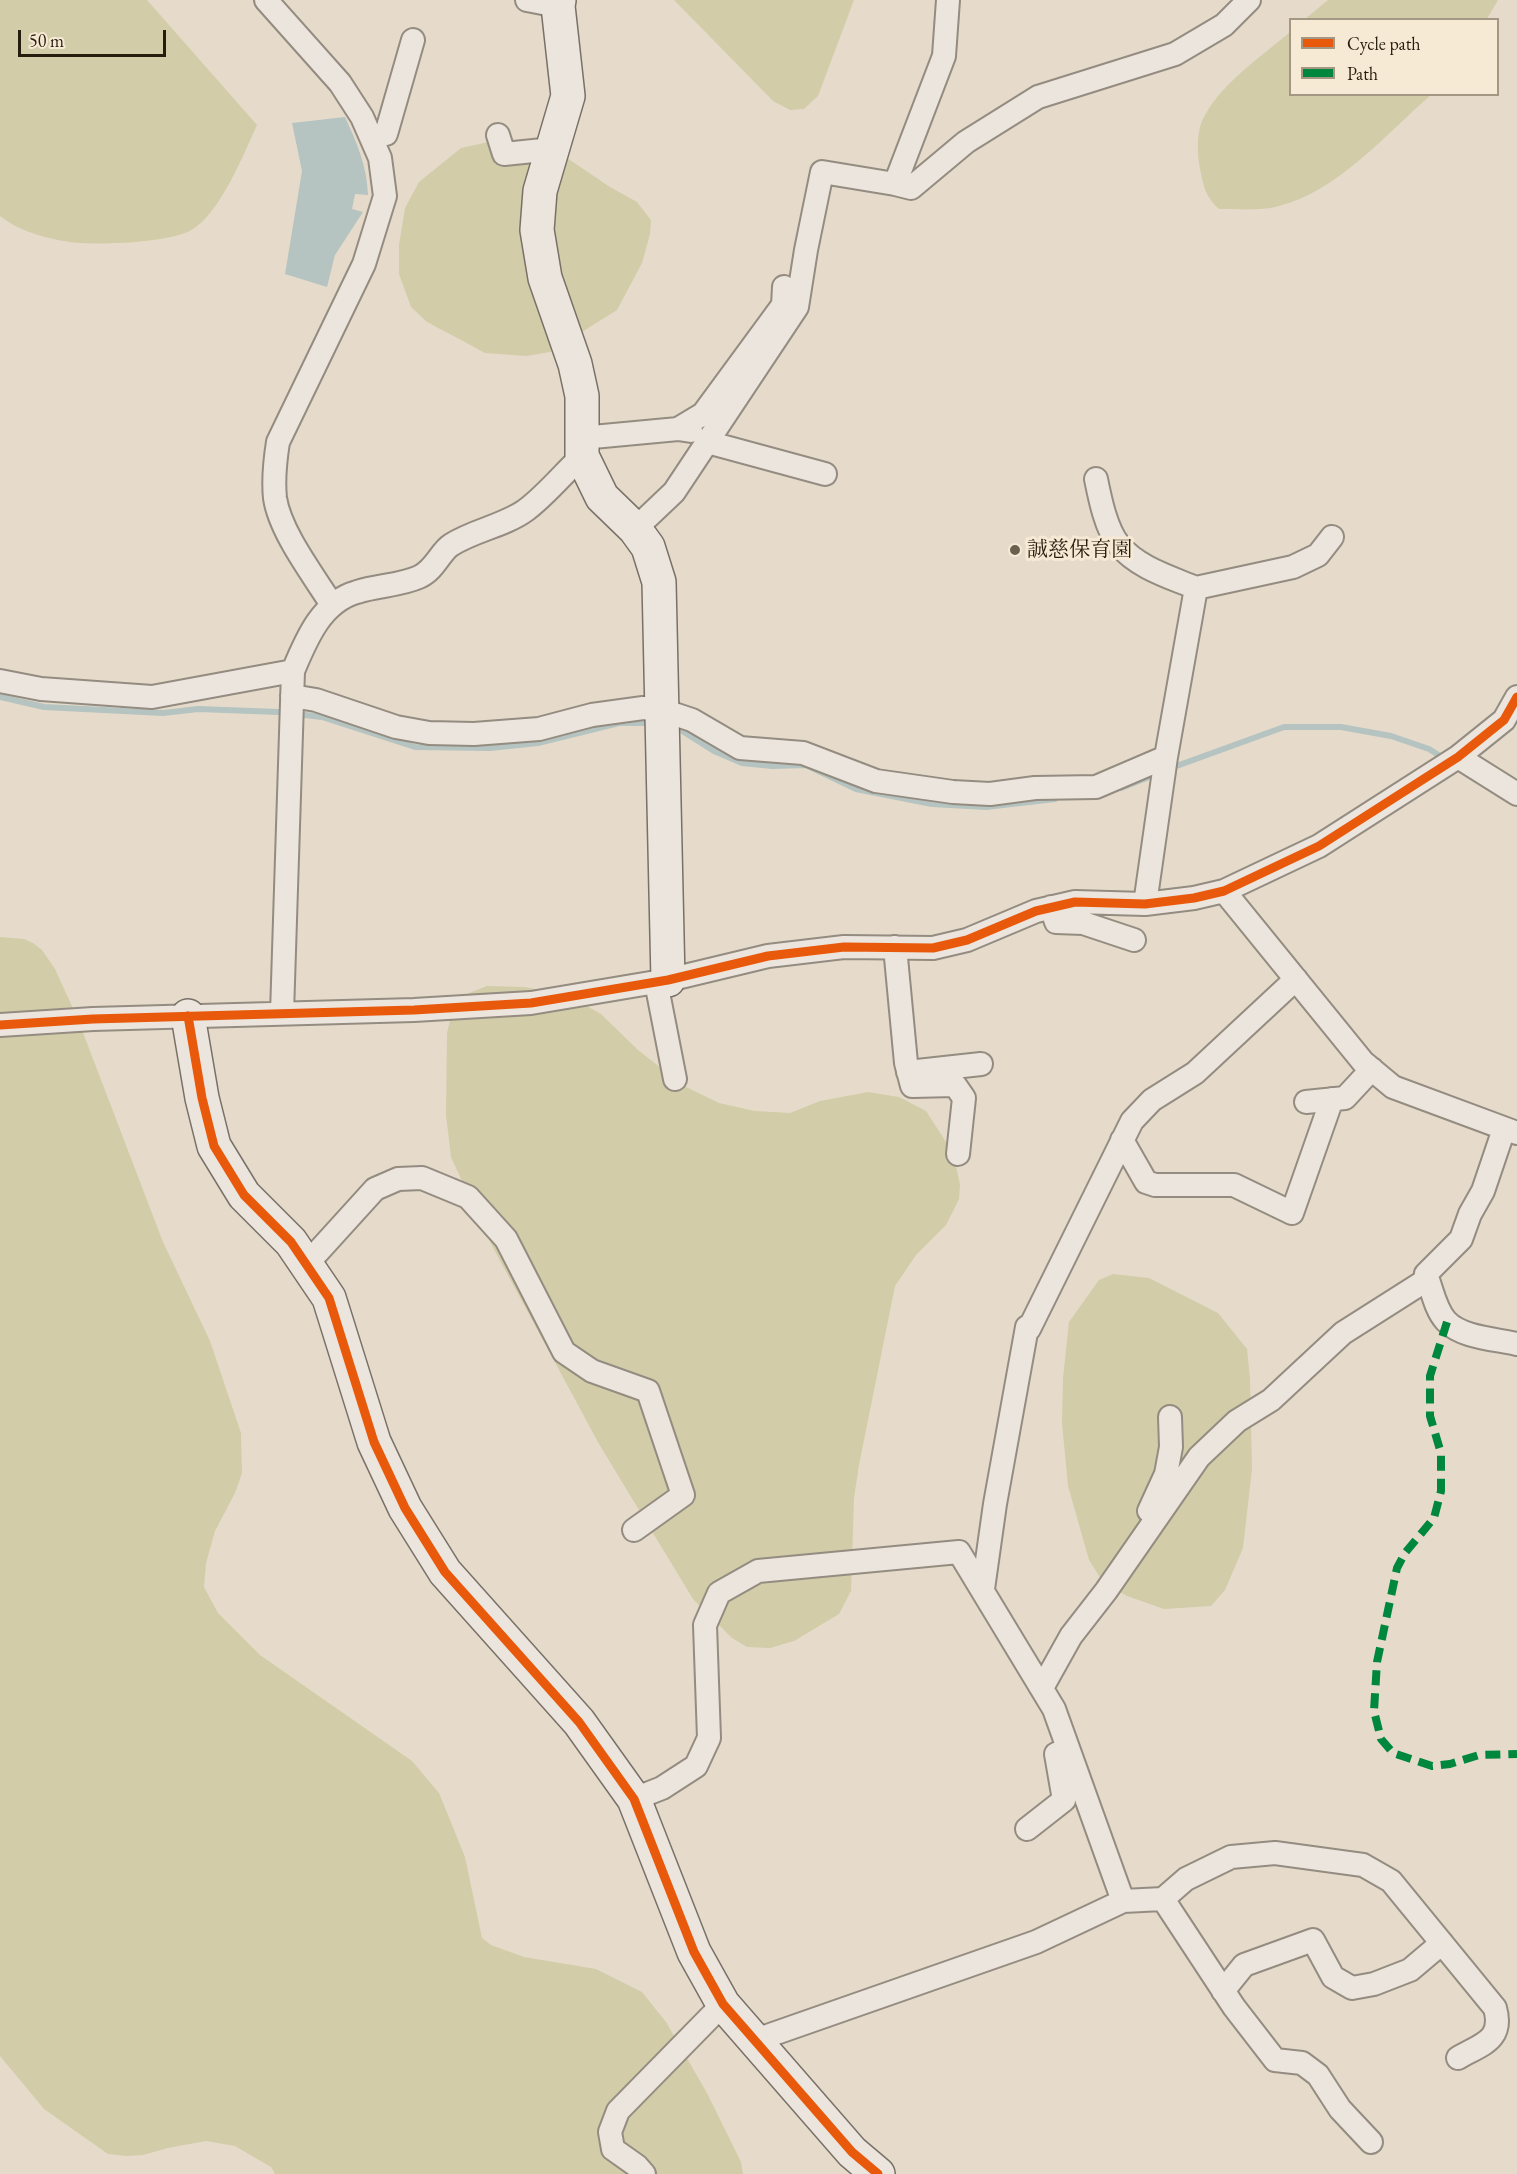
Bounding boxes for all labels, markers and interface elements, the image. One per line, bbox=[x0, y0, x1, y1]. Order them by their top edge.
scale bar bbox=[21, 18, 170, 56]
legend bbox=[1289, 18, 1499, 96]
text: 50 m bbox=[29, 29, 64, 52]
text: Cycle path bbox=[1347, 32, 1421, 55]
text: Path bbox=[1347, 62, 1378, 85]
place label: 誠慈保育園 bbox=[1027, 537, 1132, 563]
marker: 誠慈保育園 bbox=[1008, 543, 1022, 557]

